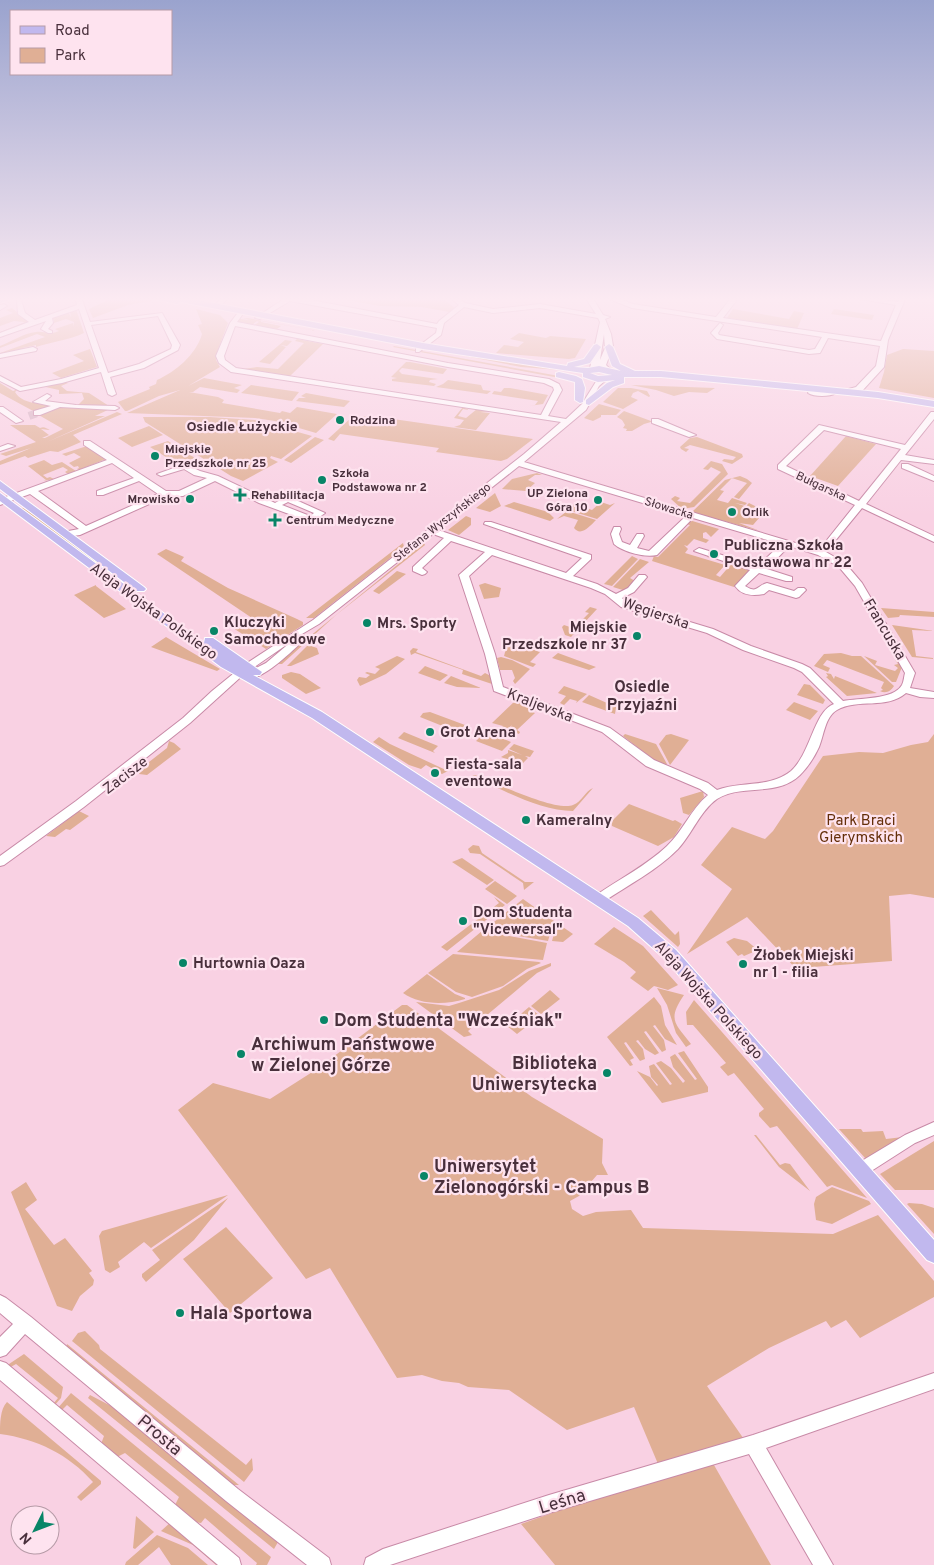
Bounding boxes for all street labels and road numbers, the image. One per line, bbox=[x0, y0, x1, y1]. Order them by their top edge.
street label: Bułgarska bbox=[793, 468, 848, 505]
street label: Stefana Wyszyńskiego bbox=[391, 479, 495, 566]
street label: Słowacka bbox=[642, 494, 695, 524]
street label: Aleja Wojska Polskiego bbox=[86, 559, 221, 665]
street label: Węgierska bbox=[620, 594, 691, 635]
street label: Francuska bbox=[858, 596, 909, 664]
street label: Kraljevska bbox=[504, 685, 575, 728]
street label: Zacisze bbox=[100, 753, 152, 799]
street label: Aleja Wojska Polskiego bbox=[650, 938, 766, 1064]
street label: Prosta bbox=[132, 1411, 186, 1462]
street label: Leśna bbox=[536, 1484, 589, 1520]

